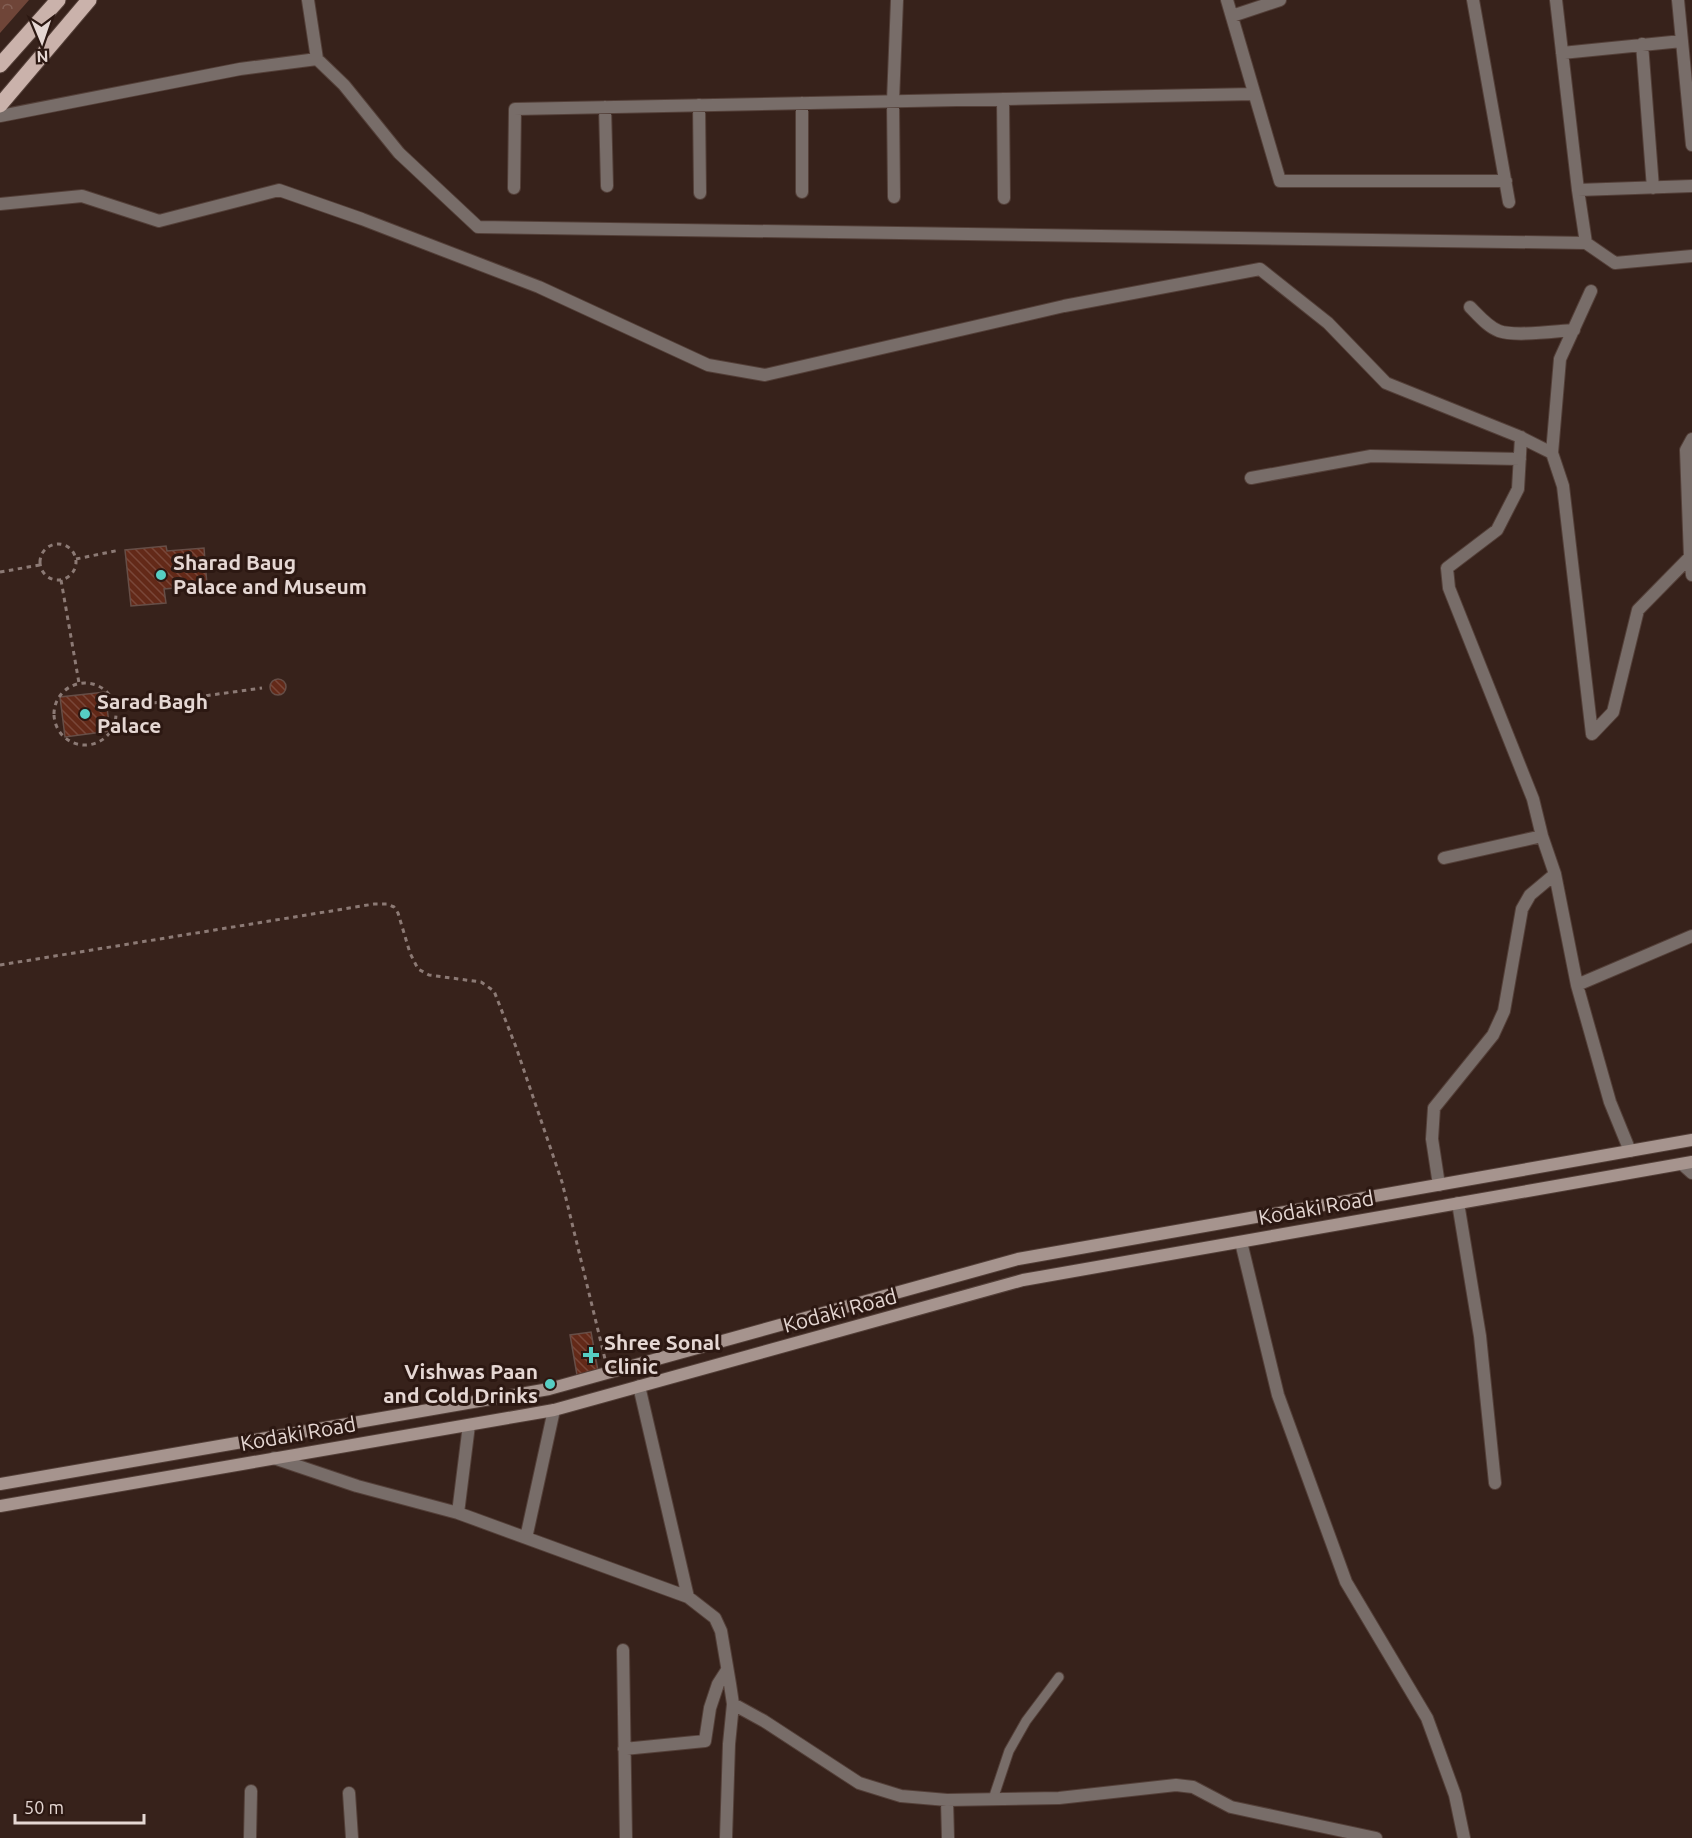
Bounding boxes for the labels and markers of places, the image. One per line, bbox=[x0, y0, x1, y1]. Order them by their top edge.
place label: Sharad Baug Palace and Museum bbox=[173, 550, 367, 598]
marker: Sharad Baug Palace and Museum bbox=[154, 568, 168, 582]
place label: Sarad Bagh Palace bbox=[97, 689, 208, 737]
marker: Sarad Bagh Palace bbox=[78, 707, 92, 721]
place label: Shree Sonal Clinic bbox=[604, 1330, 720, 1378]
marker: Shree Sonal Clinic bbox=[582, 1346, 600, 1364]
place label: Vishwas Paan and Cold Drinks bbox=[383, 1359, 538, 1407]
marker: Vishwas Paan and Cold Drinks bbox=[543, 1377, 557, 1391]

